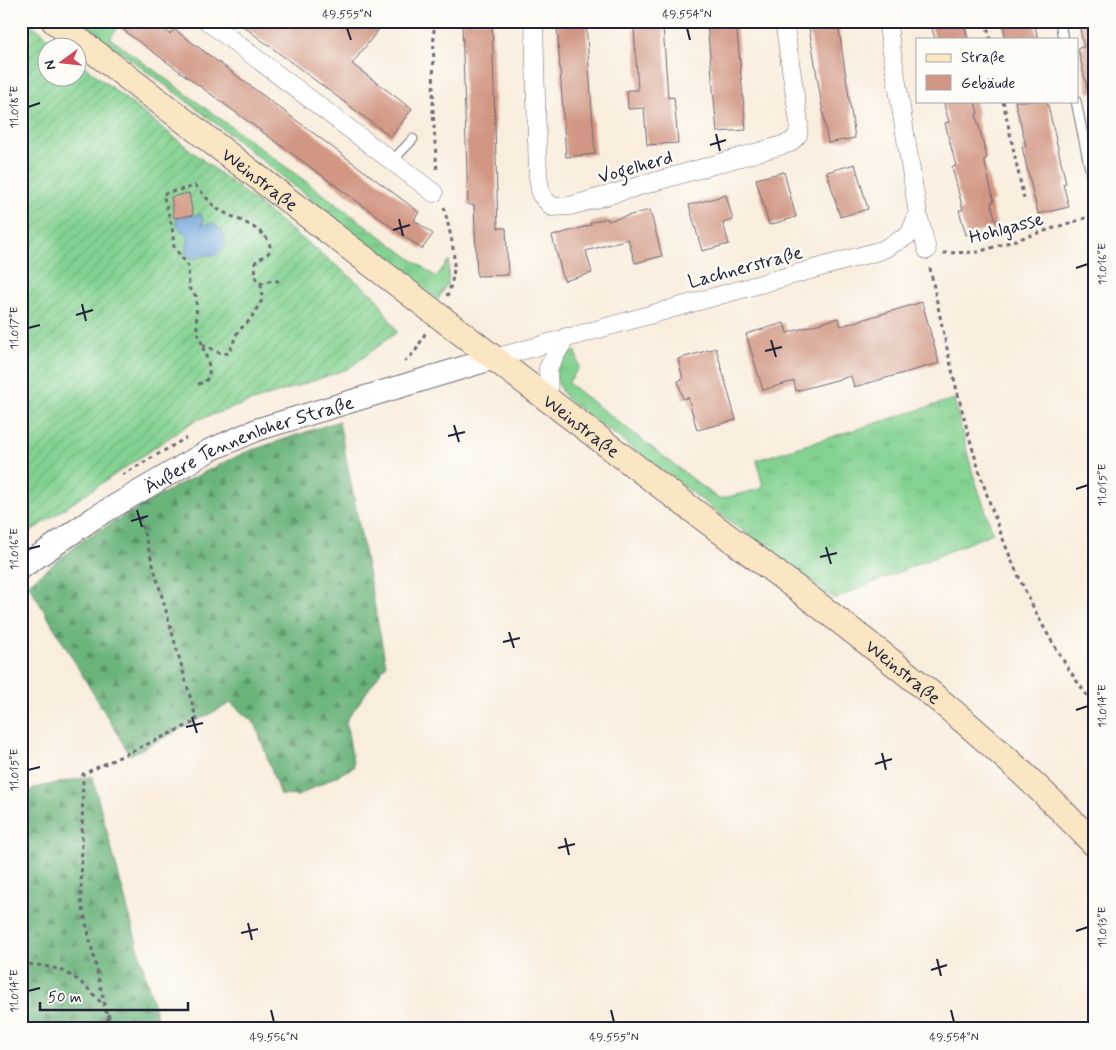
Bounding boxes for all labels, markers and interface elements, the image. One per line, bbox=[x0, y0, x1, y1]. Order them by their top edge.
text: 49.555°N bbox=[322, 7, 372, 23]
text: 49.554°N bbox=[662, 7, 712, 23]
north arrow bbox=[38, 38, 88, 88]
legend bbox=[916, 38, 1078, 102]
text: Straße bbox=[961, 48, 1005, 68]
text: N bbox=[41, 58, 60, 72]
text: Gebäude bbox=[961, 74, 1015, 94]
text: 11.018°E bbox=[7, 86, 23, 128]
street label: Weinstraße bbox=[216, 143, 303, 218]
street label: Vogelherd bbox=[595, 145, 677, 193]
street label: Hohlgasse bbox=[966, 206, 1047, 251]
street label: Lachnerstraße bbox=[685, 240, 805, 295]
text: 11.016°E bbox=[1095, 243, 1111, 285]
text: 11.017°E bbox=[7, 307, 23, 349]
street label: Weinstraße bbox=[537, 389, 624, 464]
street label: Äußere Tennenloher Straße bbox=[140, 390, 357, 500]
text: 11.015°E bbox=[1095, 464, 1111, 506]
text: 11.016°E bbox=[7, 528, 23, 570]
street label: Weinstraße bbox=[860, 634, 946, 711]
text: 11.014°E bbox=[1095, 684, 1111, 728]
text: 11.015°E bbox=[7, 749, 23, 791]
text: 11.013°E bbox=[1095, 906, 1111, 948]
text: 11.014°E bbox=[7, 969, 23, 1013]
scale bar bbox=[40, 980, 188, 1012]
text: 50 m bbox=[48, 988, 82, 1008]
text: 49.556°N bbox=[250, 1030, 298, 1046]
text: 49.555°N bbox=[589, 1030, 639, 1046]
text: 49.554°N bbox=[929, 1030, 979, 1046]

